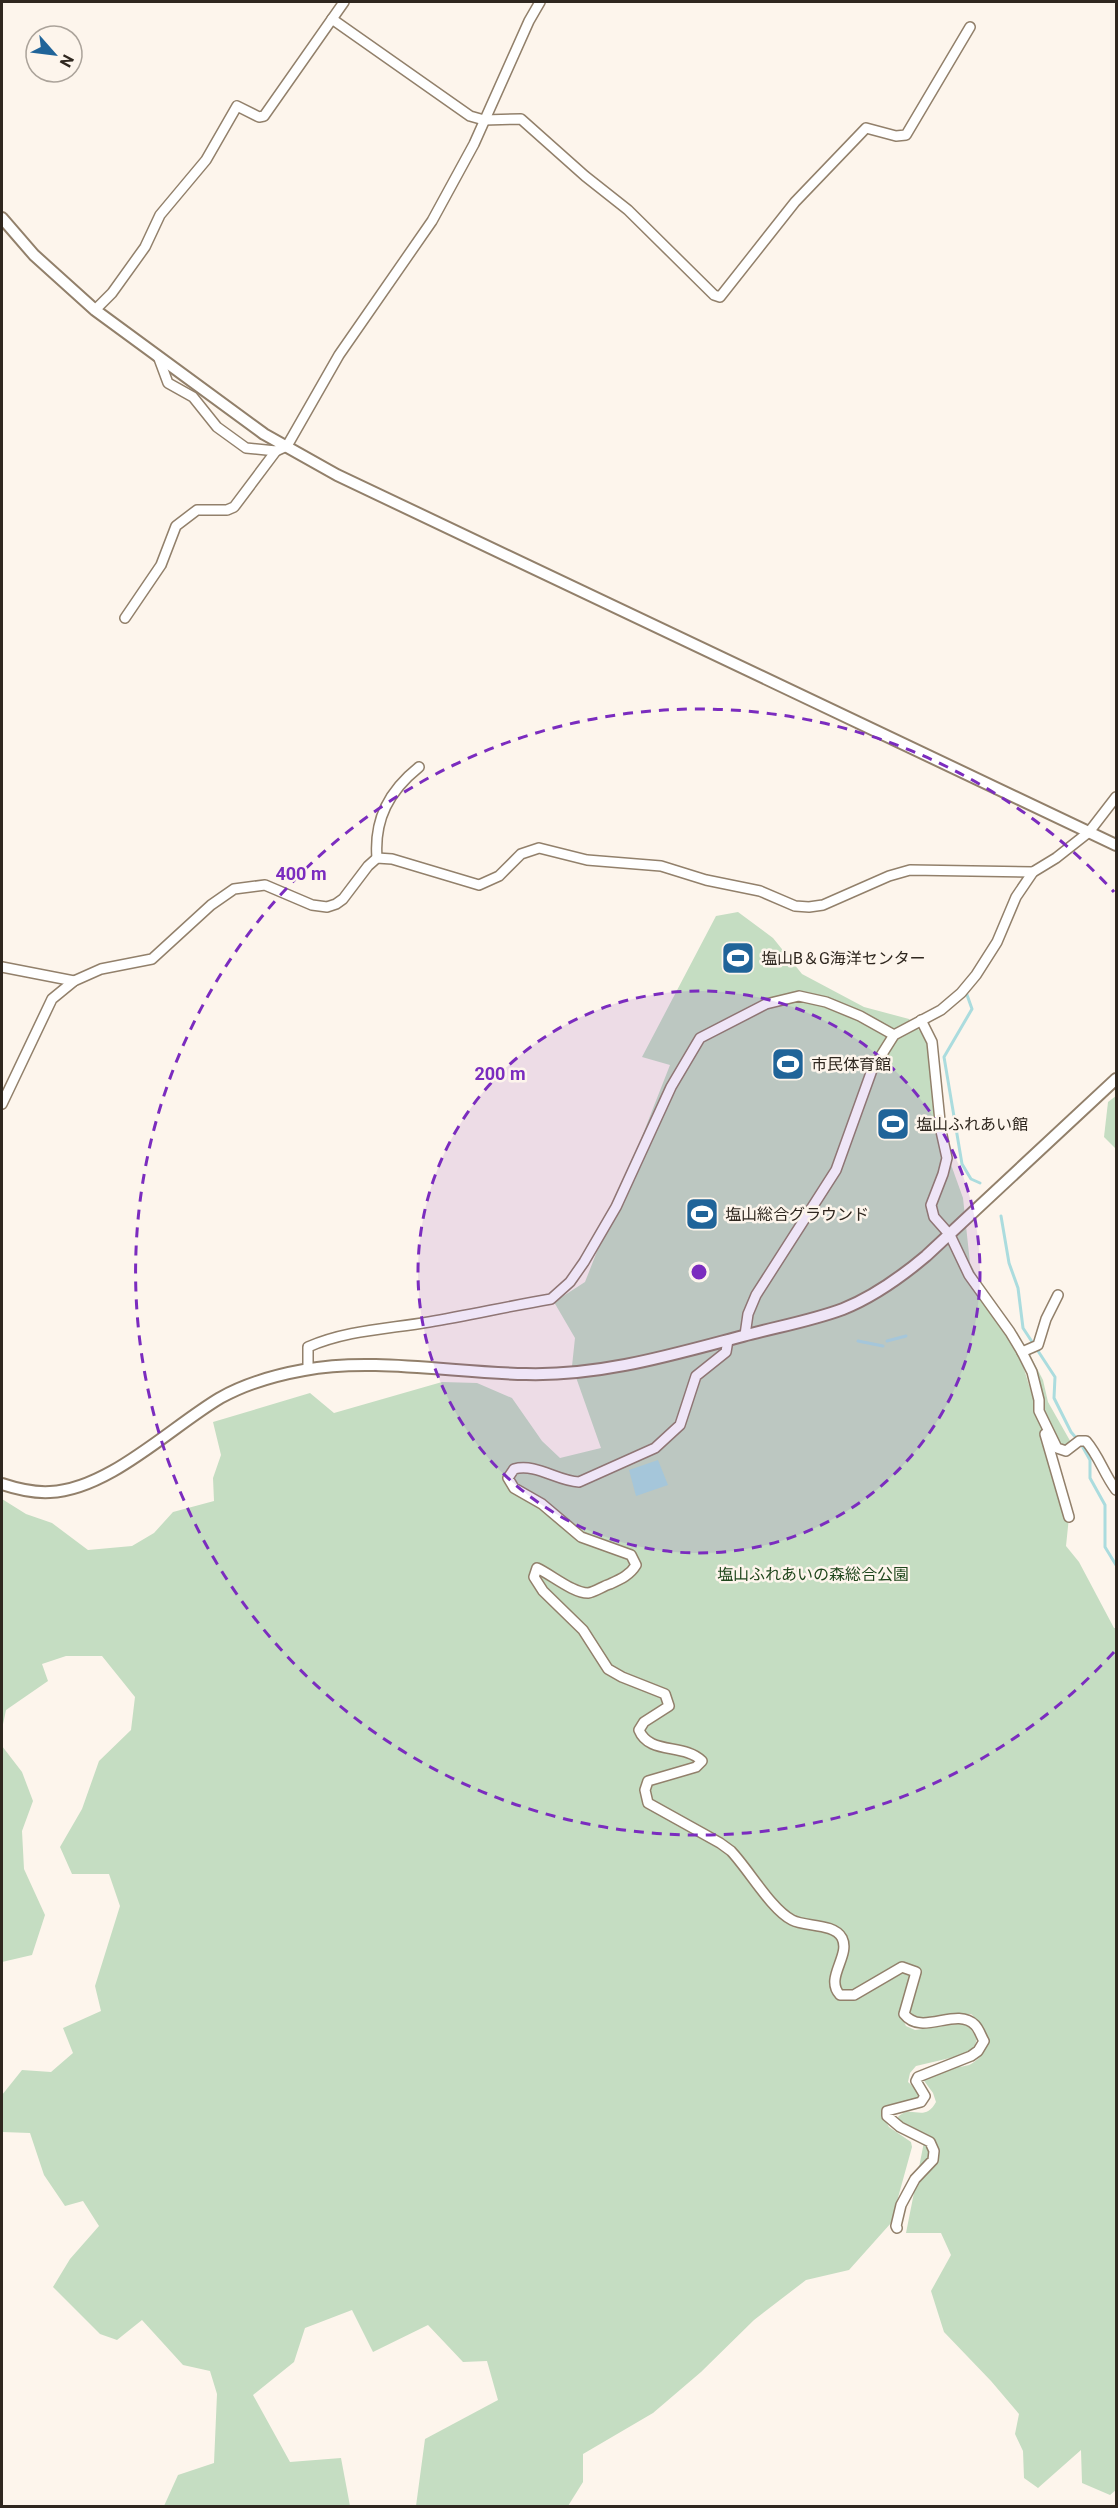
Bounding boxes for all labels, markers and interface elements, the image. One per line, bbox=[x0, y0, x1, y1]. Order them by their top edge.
north arrow bbox=[24, 24, 84, 84]
text: N bbox=[56, 51, 78, 70]
text: 400 m bbox=[275, 863, 327, 884]
sports icon: 塩山B＆G海洋センター bbox=[720, 940, 756, 976]
place label: 塩山B＆G海洋センター bbox=[761, 949, 926, 968]
sports icon: 市民体育館 bbox=[770, 1046, 806, 1082]
place label: 市民体育館 bbox=[811, 1055, 891, 1074]
text: 200 m bbox=[474, 1063, 526, 1084]
sports icon: 塩山ふれあい館 bbox=[875, 1106, 911, 1142]
place label: 塩山ふれあい館 bbox=[916, 1115, 1028, 1134]
sports icon: 塩山総合グラウンド bbox=[684, 1196, 720, 1232]
place label: 塩山総合グラウンド bbox=[725, 1205, 869, 1224]
centre of rings bbox=[689, 1262, 709, 1282]
park label: 塩山ふれあいの森総合公園 bbox=[717, 1565, 909, 1584]

